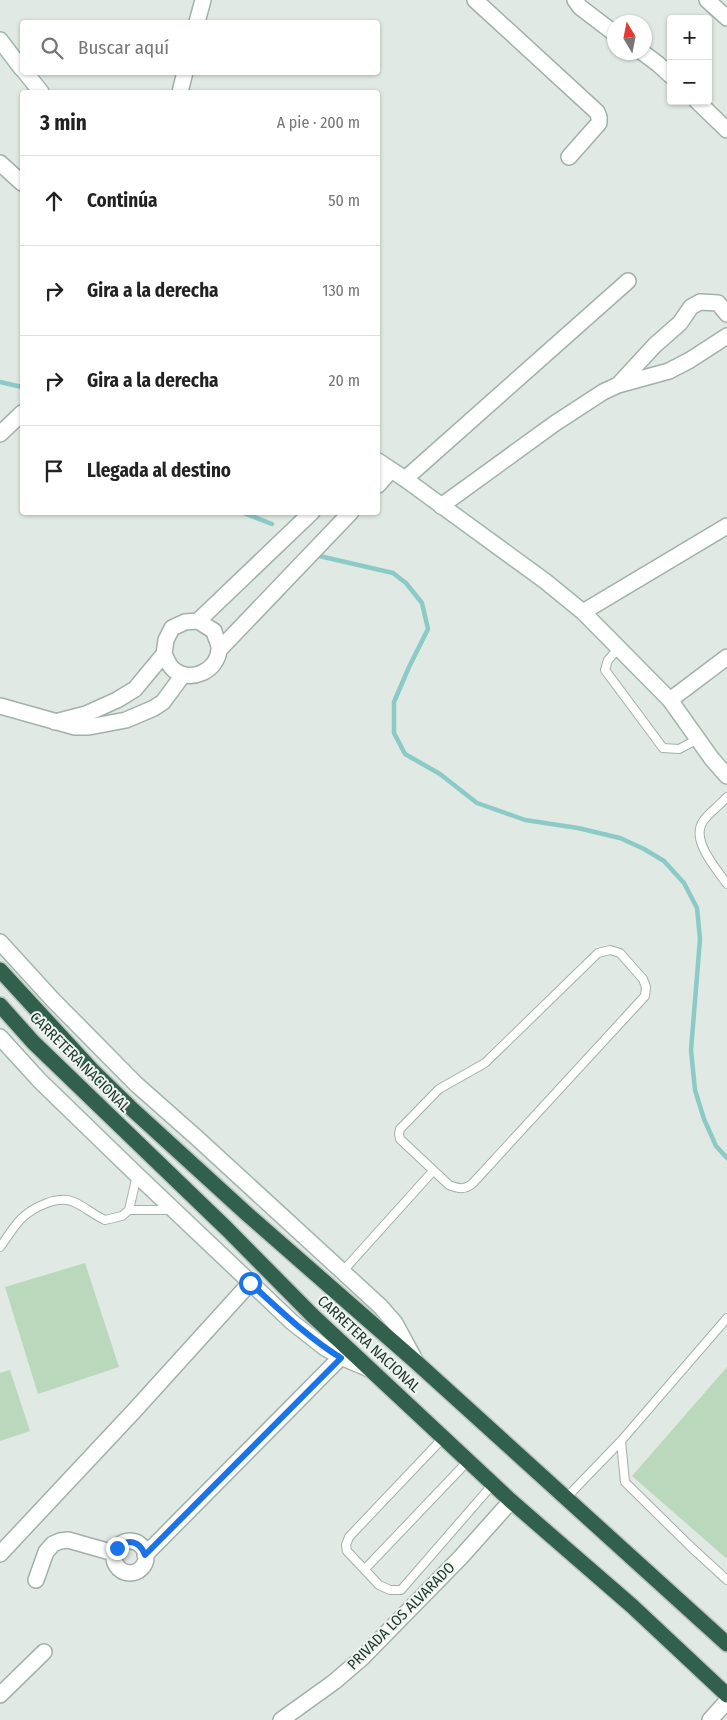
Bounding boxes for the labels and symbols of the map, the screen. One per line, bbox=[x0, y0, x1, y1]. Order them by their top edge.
north arrow bbox=[607, 15, 652, 60]
street label: CARRETERA NACIONAL bbox=[26, 1008, 134, 1116]
route start bbox=[239, 1272, 262, 1295]
street label: CARRETERA NACIONAL bbox=[314, 1292, 424, 1396]
route end bbox=[106, 1537, 129, 1560]
street label: PRIVADA LOS ALVARADO bbox=[344, 1559, 458, 1673]

